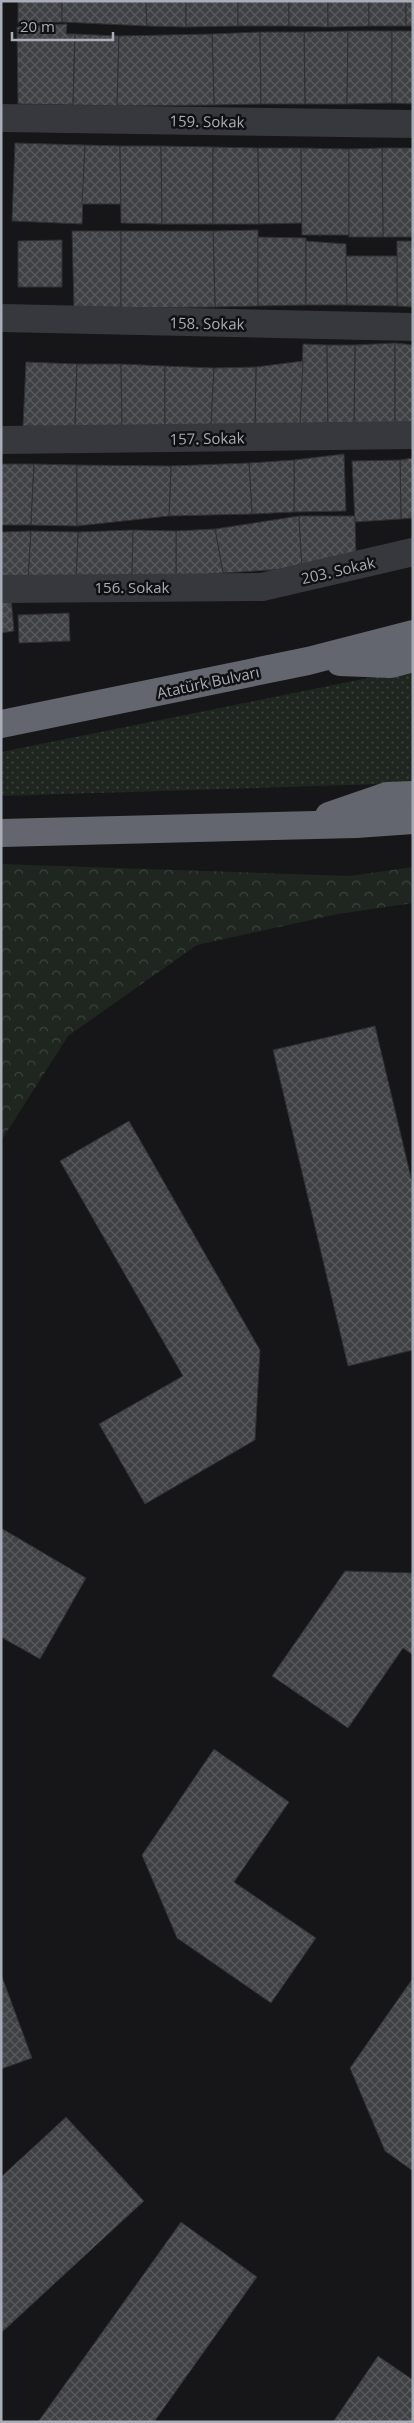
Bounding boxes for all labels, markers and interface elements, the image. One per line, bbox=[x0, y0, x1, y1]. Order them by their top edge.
scale bar bbox=[12, 10, 114, 42]
text: 20 m bbox=[20, 16, 55, 36]
street label: 159. Sokak bbox=[169, 110, 245, 132]
street label: 158. Sokak bbox=[169, 312, 245, 334]
street label: 157. Sokak bbox=[169, 427, 245, 449]
street label: 203. Sokak bbox=[299, 552, 377, 588]
street label: 156. Sokak bbox=[95, 577, 170, 597]
street label: Atatürk Bulvarı bbox=[155, 661, 261, 703]

